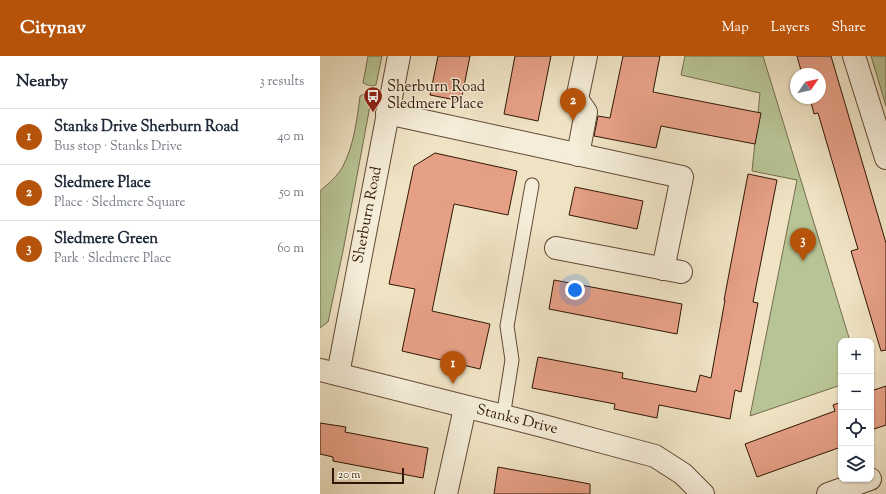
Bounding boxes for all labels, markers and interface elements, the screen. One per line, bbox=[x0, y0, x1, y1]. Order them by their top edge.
text: Citynav bbox=[20, 15, 86, 42]
text: Map bbox=[722, 18, 749, 38]
text: Layers bbox=[771, 18, 809, 38]
text: Share bbox=[831, 18, 866, 38]
north arrow bbox=[790, 68, 826, 104]
text: Nearby bbox=[16, 70, 68, 94]
text: 3 results bbox=[259, 73, 304, 91]
place label: Sherburn Road Sledmere Place bbox=[387, 77, 486, 115]
bus stop icon: Sherburn Road Sledmere Place bbox=[362, 85, 384, 113]
pin: 2 bbox=[560, 88, 586, 121]
text: Stanks Drive Sherburn Road bbox=[54, 117, 239, 138]
text: 1 bbox=[27, 128, 31, 146]
text: 40 m bbox=[277, 128, 304, 146]
text: Bus stop · Stanks Drive bbox=[54, 138, 182, 156]
street label: Sherburn Road bbox=[348, 164, 388, 265]
text: Sledmere Place bbox=[54, 173, 151, 194]
text: 2 bbox=[26, 184, 32, 202]
text: 50 m bbox=[279, 184, 304, 202]
text: Place · Sledmere Square bbox=[54, 194, 186, 212]
pin: 3 bbox=[790, 228, 816, 261]
text: Sledmere Green bbox=[54, 229, 158, 250]
text: 3 bbox=[26, 240, 32, 258]
text: 60 m bbox=[277, 240, 304, 258]
text: Park · Sledmere Place bbox=[54, 250, 171, 268]
your location bbox=[565, 280, 585, 300]
map controls bbox=[838, 338, 874, 482]
button: + bbox=[838, 338, 874, 374]
pin: 1 bbox=[440, 351, 466, 384]
button: − bbox=[838, 374, 874, 410]
street label: Stanks Drive bbox=[474, 400, 560, 440]
button: locate bbox=[838, 410, 874, 446]
button: layers bbox=[838, 446, 874, 482]
scale bar bbox=[332, 466, 404, 485]
text: 20 m bbox=[338, 467, 360, 483]

